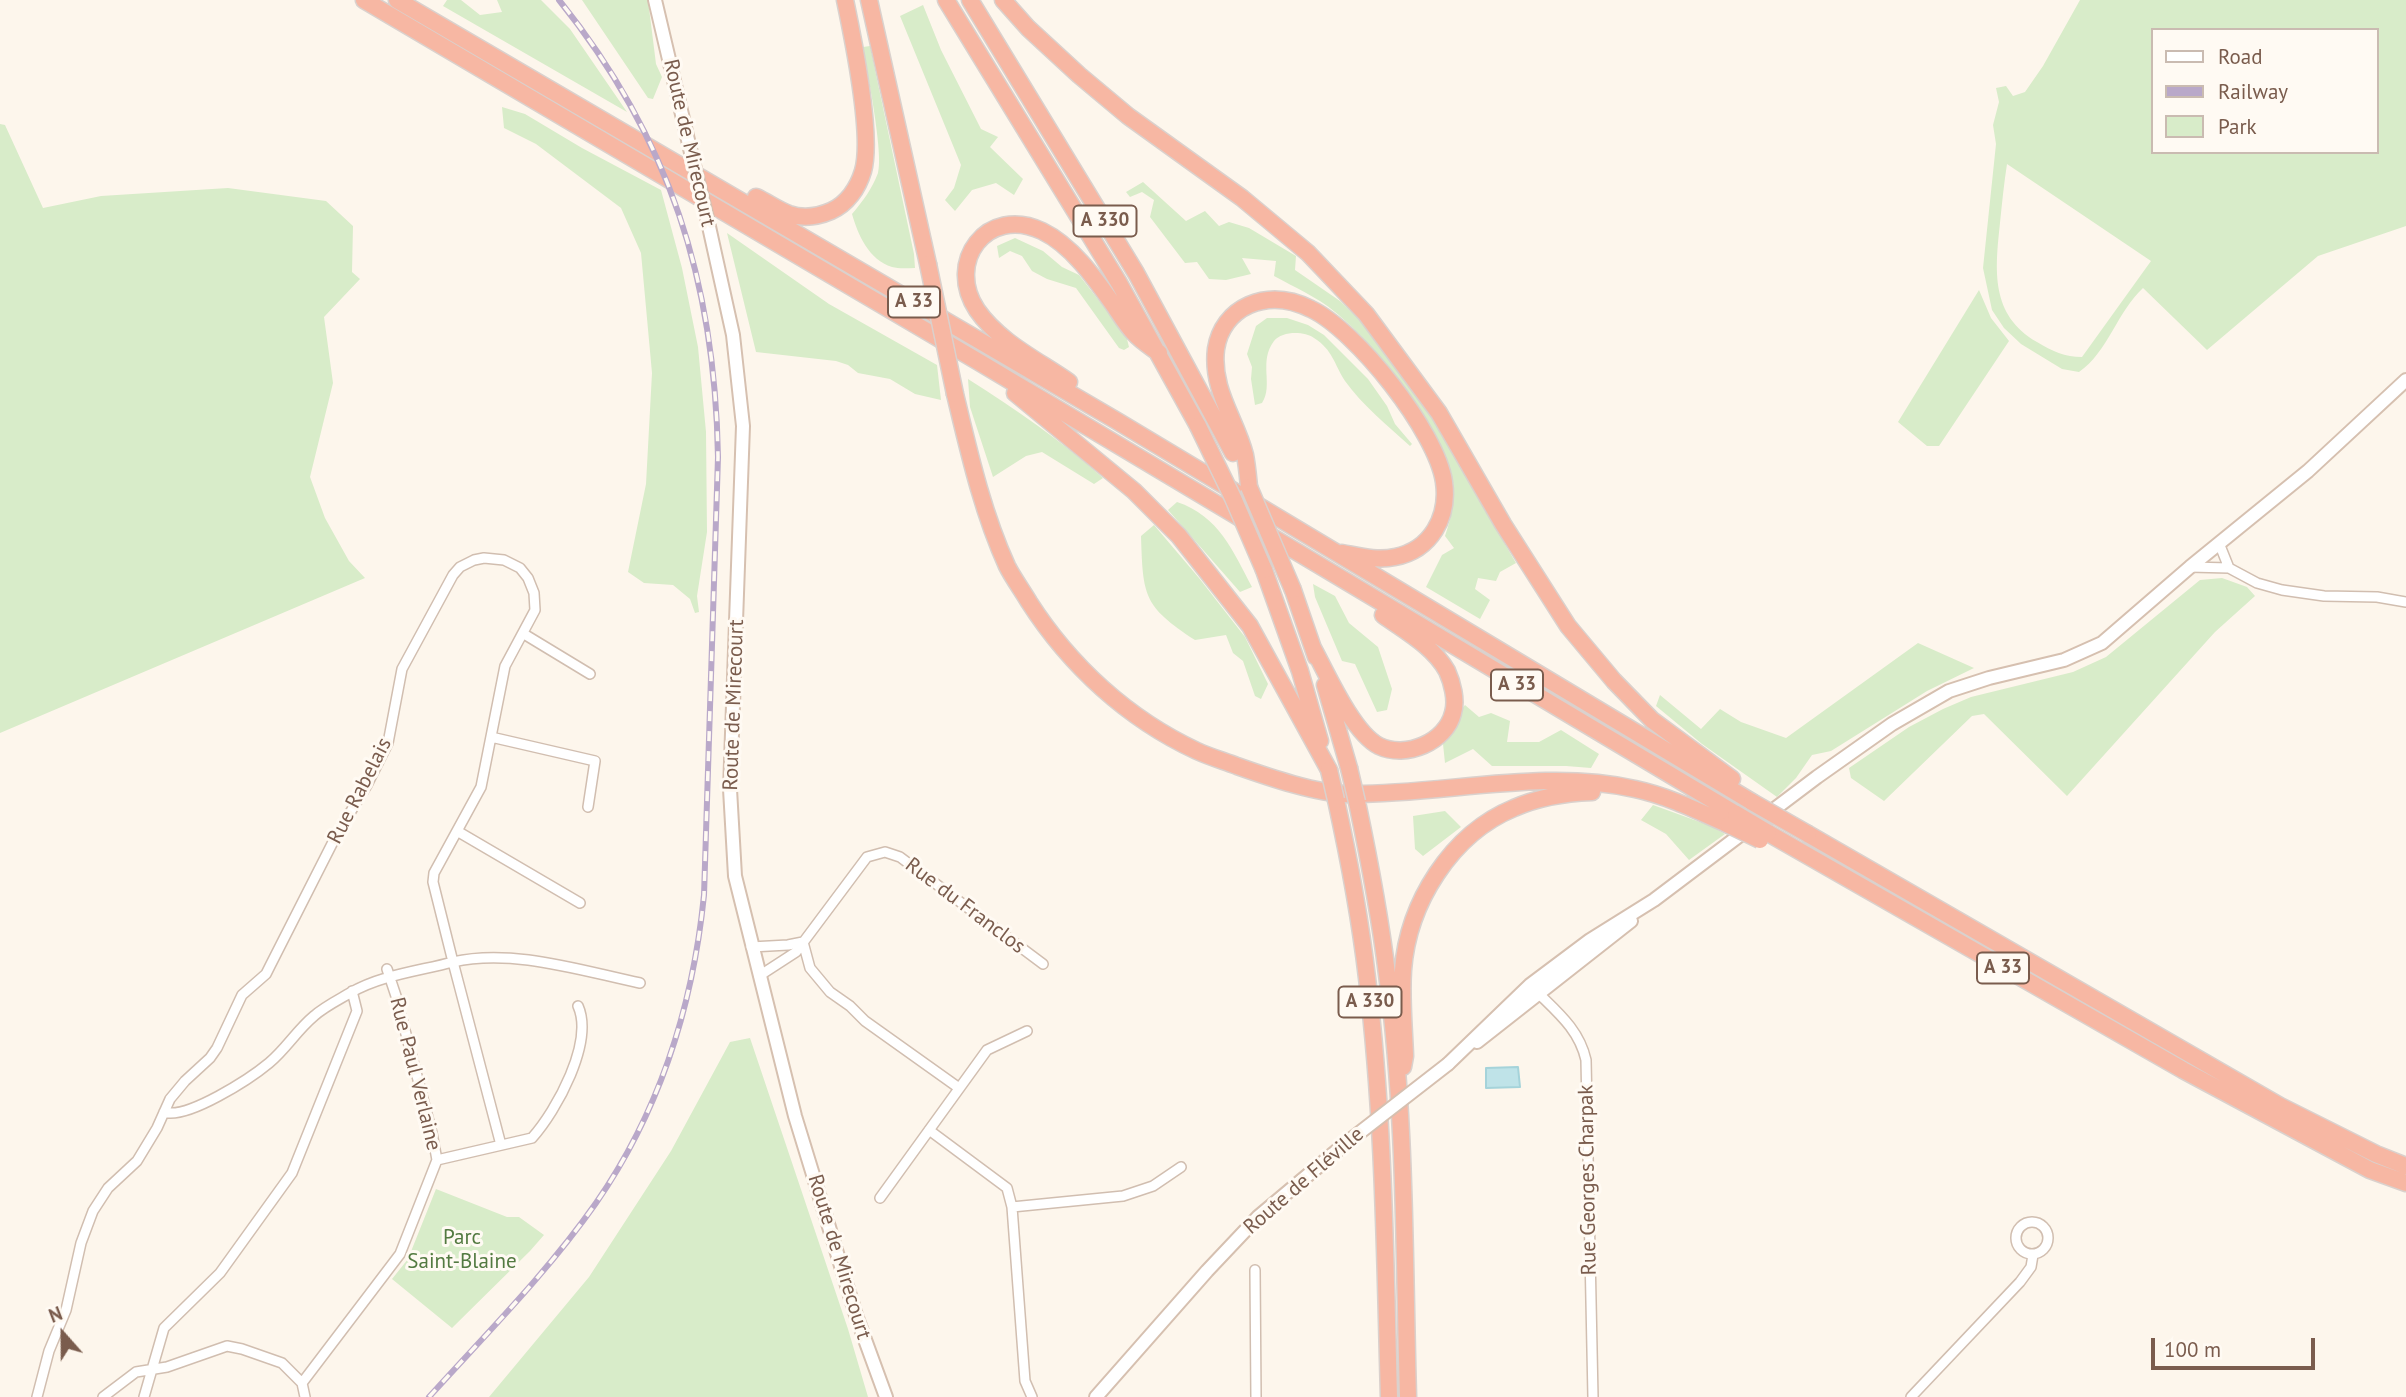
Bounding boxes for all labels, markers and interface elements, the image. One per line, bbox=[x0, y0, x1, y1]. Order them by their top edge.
legend bbox=[2150, 28, 2378, 154]
text: Road bbox=[2218, 43, 2262, 70]
street label: Route de Mirecourt bbox=[657, 57, 721, 229]
text: Railway bbox=[2218, 78, 2288, 105]
text: Park bbox=[2218, 113, 2257, 140]
road number: A 330 bbox=[1074, 206, 1136, 236]
road number: A 33 bbox=[888, 286, 940, 318]
street label: Route de Mirecourt bbox=[718, 619, 750, 791]
road number: A 33 bbox=[1491, 670, 1543, 700]
street label: Rue Rabelais bbox=[323, 734, 397, 848]
street label: Rue du Franclos bbox=[900, 853, 1030, 959]
road number: A 33 bbox=[1977, 952, 2029, 984]
road number: A 330 bbox=[1338, 986, 1402, 1018]
street label: Rue Paul Verlaine bbox=[384, 995, 446, 1153]
street label: Rue Georges Charpak bbox=[1574, 1084, 1602, 1276]
street label: Route de Fléville bbox=[1239, 1122, 1369, 1240]
street label: Route de Mirecourt bbox=[802, 1172, 876, 1342]
park label: Parc Saint-Blaine bbox=[407, 1225, 517, 1275]
north arrow bbox=[28, 1299, 98, 1369]
text: N bbox=[45, 1301, 66, 1328]
scale bar bbox=[2154, 1324, 2318, 1368]
text: 100 m bbox=[2164, 1336, 2221, 1363]

